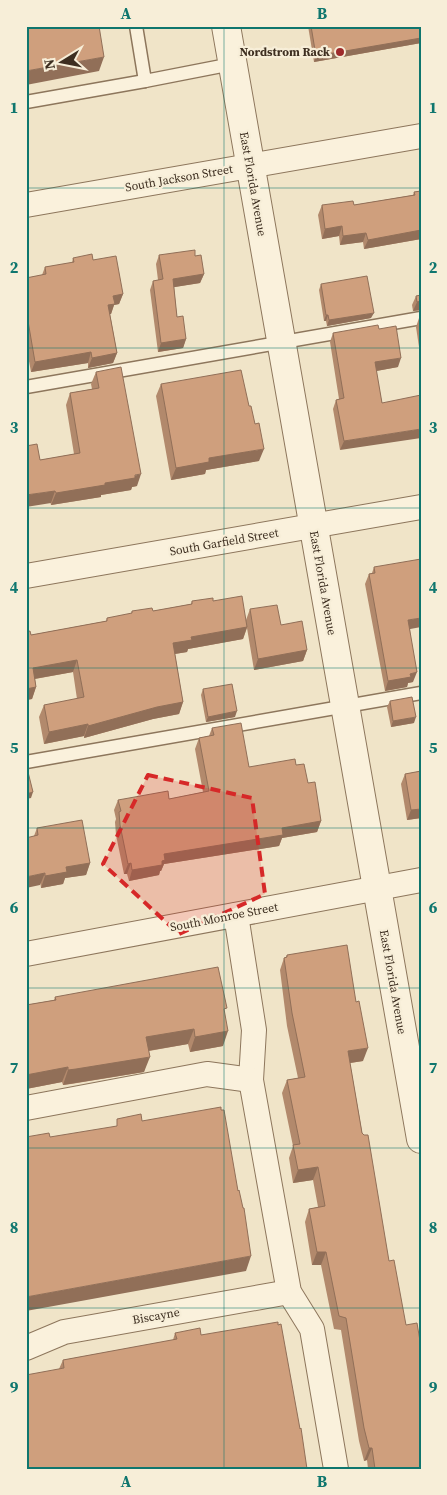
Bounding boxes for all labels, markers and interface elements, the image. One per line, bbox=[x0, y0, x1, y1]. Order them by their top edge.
text: A bbox=[121, 2, 132, 24]
text: B bbox=[317, 2, 328, 24]
north arrow bbox=[38, 38, 88, 88]
place label: Nordstrom Rack bbox=[240, 44, 331, 60]
marker: Nordstrom Rack bbox=[334, 46, 346, 58]
text: N bbox=[38, 57, 60, 71]
text: 1 bbox=[10, 96, 18, 118]
text: 1 bbox=[429, 96, 437, 118]
street label: East Florida Avenue bbox=[236, 130, 270, 238]
street label: South Jackson Street bbox=[124, 161, 234, 195]
text: 2 bbox=[10, 256, 19, 278]
text: 2 bbox=[429, 256, 438, 278]
text: 3 bbox=[10, 416, 19, 438]
text: 3 bbox=[429, 416, 438, 438]
street label: South Garfield Street bbox=[168, 525, 280, 559]
street label: East Florida Avenue bbox=[306, 529, 340, 637]
text: 4 bbox=[10, 576, 19, 598]
text: 4 bbox=[429, 576, 438, 598]
text: 5 bbox=[10, 736, 19, 758]
text: 5 bbox=[429, 736, 438, 758]
text: 6 bbox=[10, 896, 19, 918]
text: 6 bbox=[429, 896, 438, 918]
street label: South Monroe Street bbox=[169, 899, 279, 935]
street label: East Florida Avenue bbox=[376, 928, 410, 1036]
text: 7 bbox=[10, 1056, 19, 1078]
text: 7 bbox=[429, 1056, 438, 1078]
text: 8 bbox=[10, 1216, 18, 1238]
text: 8 bbox=[429, 1216, 437, 1238]
street label: Biscayne bbox=[131, 1304, 181, 1328]
text: 9 bbox=[10, 1376, 19, 1398]
text: 9 bbox=[429, 1376, 438, 1398]
text: A bbox=[121, 1470, 132, 1492]
text: B bbox=[317, 1470, 328, 1492]

